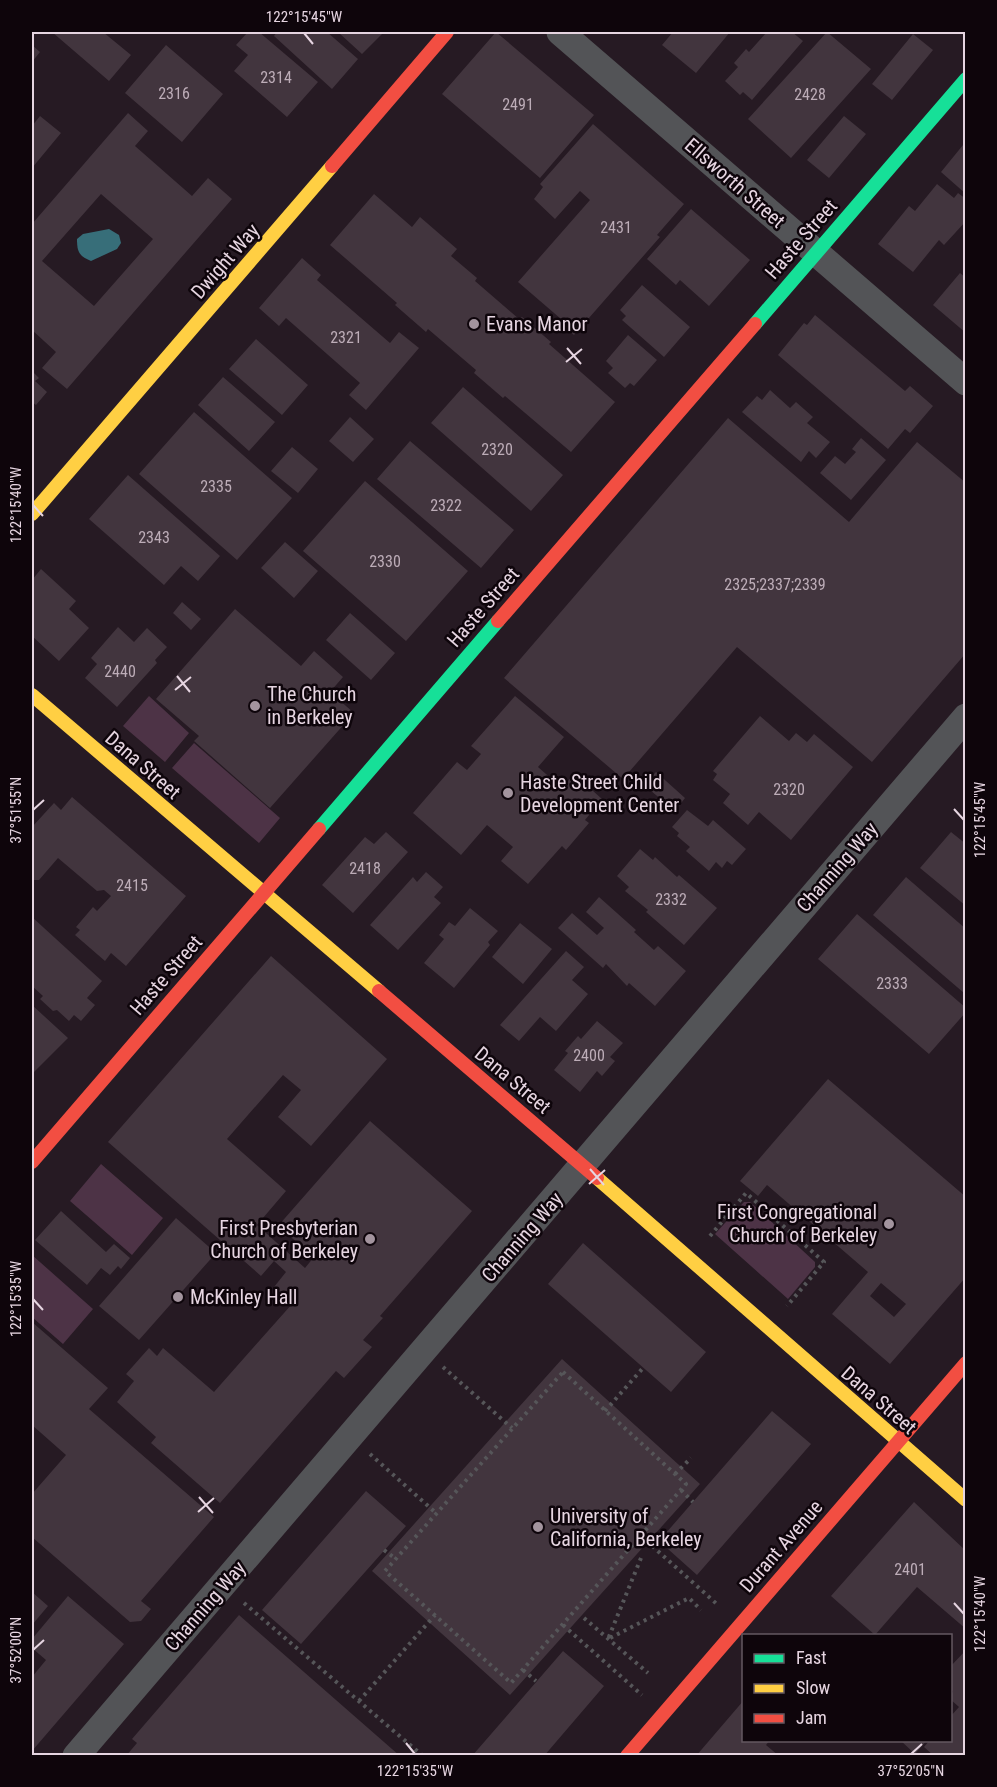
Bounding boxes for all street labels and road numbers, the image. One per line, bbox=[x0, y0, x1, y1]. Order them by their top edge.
street label: Ellsworth Street bbox=[680, 133, 790, 233]
street label: Haste Street bbox=[760, 194, 842, 284]
street label: Dwight Way bbox=[186, 219, 264, 303]
street label: Haste Street bbox=[442, 562, 524, 652]
street label: Dana Street bbox=[101, 726, 186, 804]
street label: Channing Way bbox=[791, 817, 883, 917]
street label: Haste Street bbox=[125, 930, 207, 1020]
street label: Dana Street bbox=[470, 1041, 556, 1119]
street label: Channing Way bbox=[476, 1187, 568, 1287]
street label: Dana Street bbox=[837, 1361, 922, 1439]
street label: Durant Avenue bbox=[735, 1495, 827, 1597]
street label: Channing Way bbox=[159, 1556, 251, 1656]

